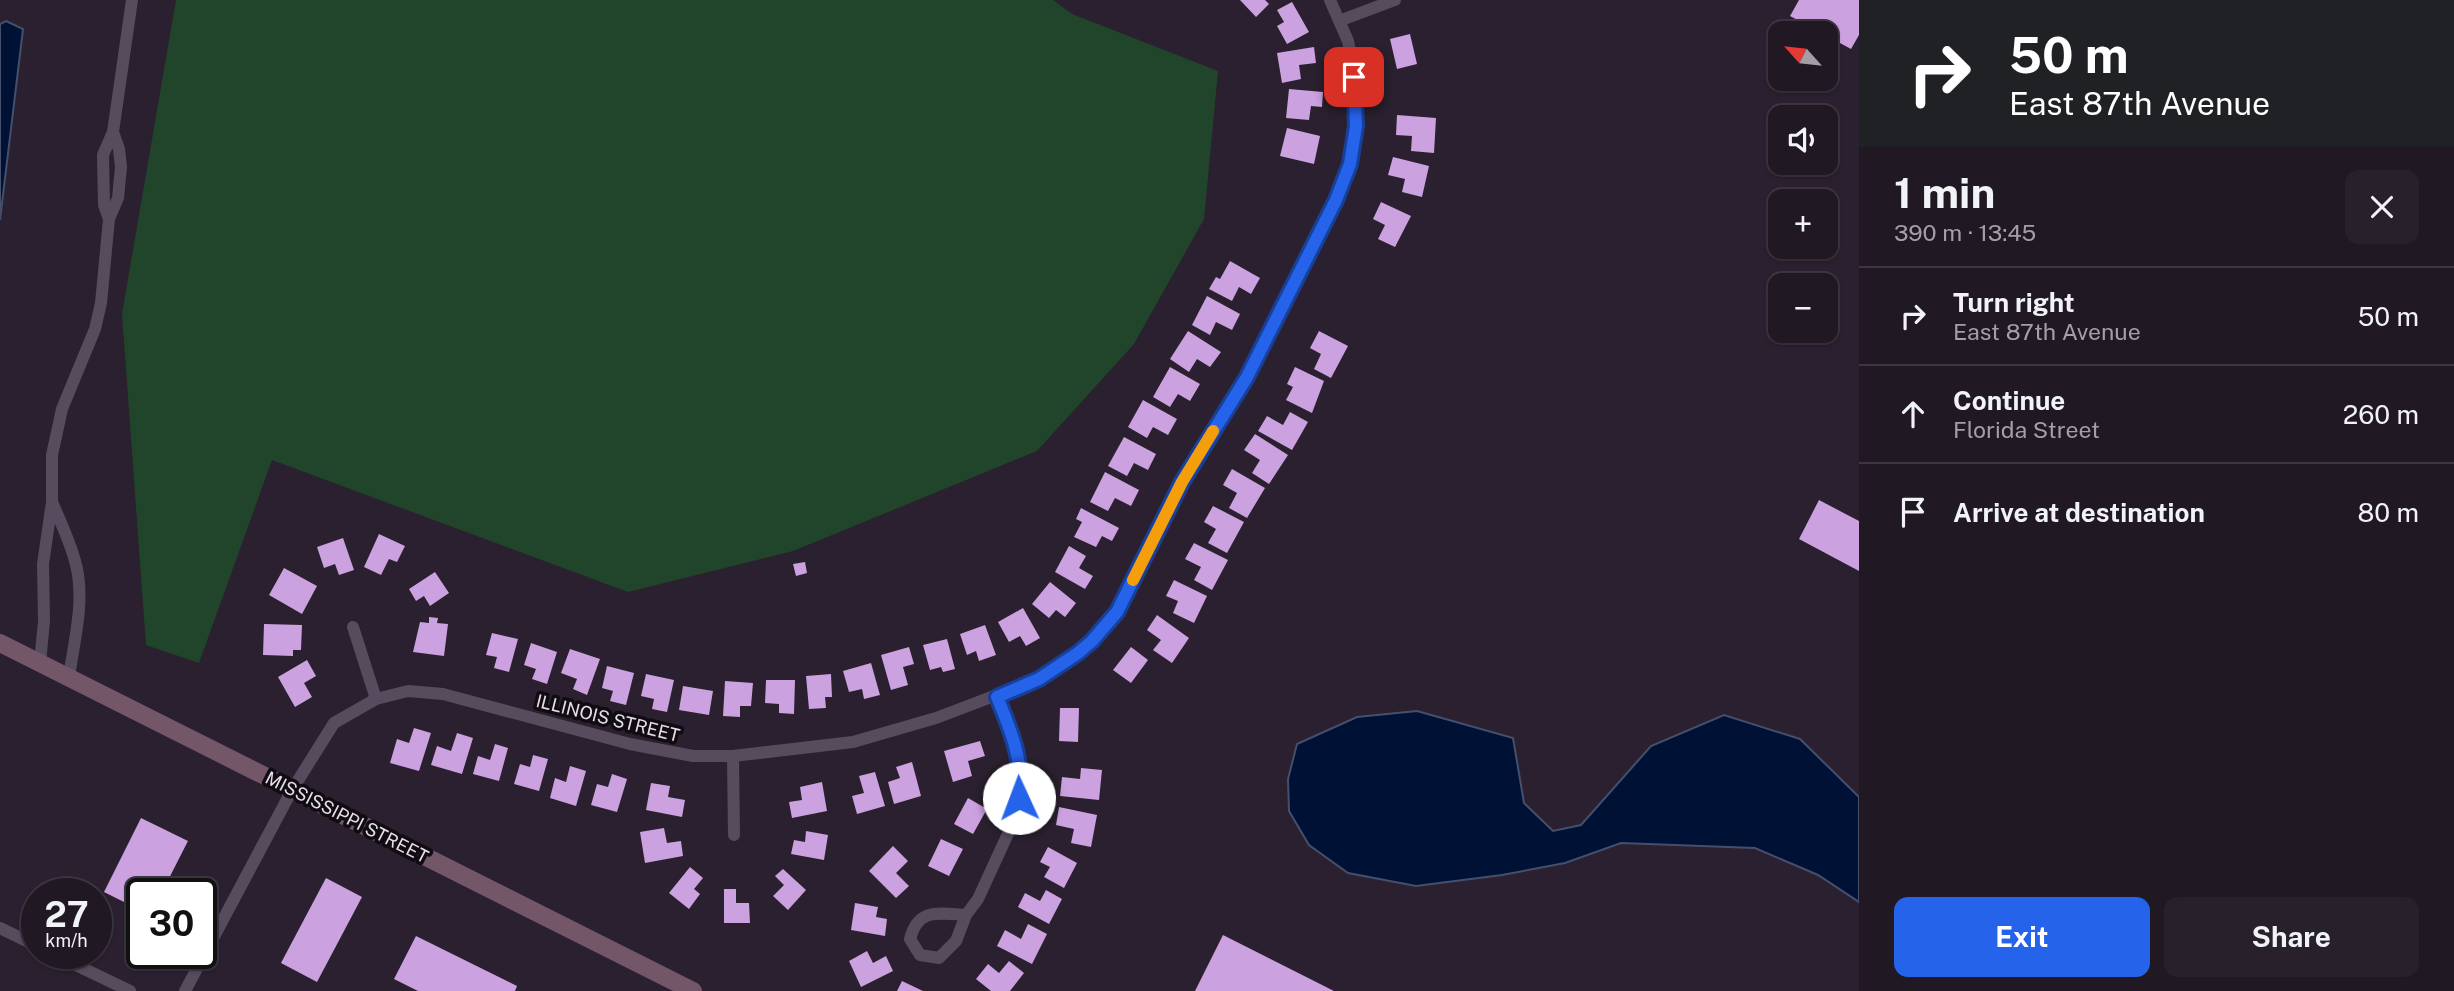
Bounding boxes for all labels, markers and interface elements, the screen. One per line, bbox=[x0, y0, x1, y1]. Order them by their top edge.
north arrow bbox=[1768, 21, 1838, 91]
map controls bbox=[1768, 21, 1838, 343]
text: 50 m bbox=[2009, 26, 2129, 84]
icon: right bbox=[1894, 28, 1985, 119]
pin bbox=[1324, 47, 1384, 107]
icon: arrive bbox=[1335, 58, 1373, 96]
text: East 87th Avenue bbox=[2009, 85, 2270, 122]
button: sound bbox=[1768, 105, 1838, 175]
text: 1 min bbox=[1894, 168, 1995, 217]
button: close bbox=[2345, 170, 2419, 244]
button: + bbox=[1768, 189, 1838, 259]
text: 390 m · 13:45 bbox=[1894, 219, 2036, 246]
button: − bbox=[1768, 273, 1838, 343]
text: Turn right bbox=[1953, 287, 2075, 318]
icon: right bbox=[1894, 297, 1932, 335]
text: 50 m bbox=[2358, 301, 2419, 332]
text: East 87th Avenue bbox=[1953, 318, 2141, 345]
text: Continue bbox=[1953, 385, 2065, 416]
icon: ahead bbox=[1894, 395, 1932, 433]
text: 260 m bbox=[2343, 399, 2419, 430]
text: Florida Street bbox=[1953, 416, 2100, 443]
icon: arrive bbox=[1894, 493, 1932, 531]
text: Arrive at destination bbox=[1953, 497, 2205, 528]
text: 80 m bbox=[2358, 497, 2419, 528]
street label: ILLINOIS STREET bbox=[534, 690, 682, 746]
position arrow bbox=[982, 761, 1056, 835]
street label: MISSISSIPPI STREET bbox=[262, 767, 432, 867]
speed limit sign: 30 bbox=[126, 878, 217, 969]
text: 27 bbox=[44, 894, 89, 935]
button: Exit bbox=[1894, 897, 2150, 977]
button: Share bbox=[2164, 897, 2419, 977]
text: km/h bbox=[45, 930, 88, 951]

